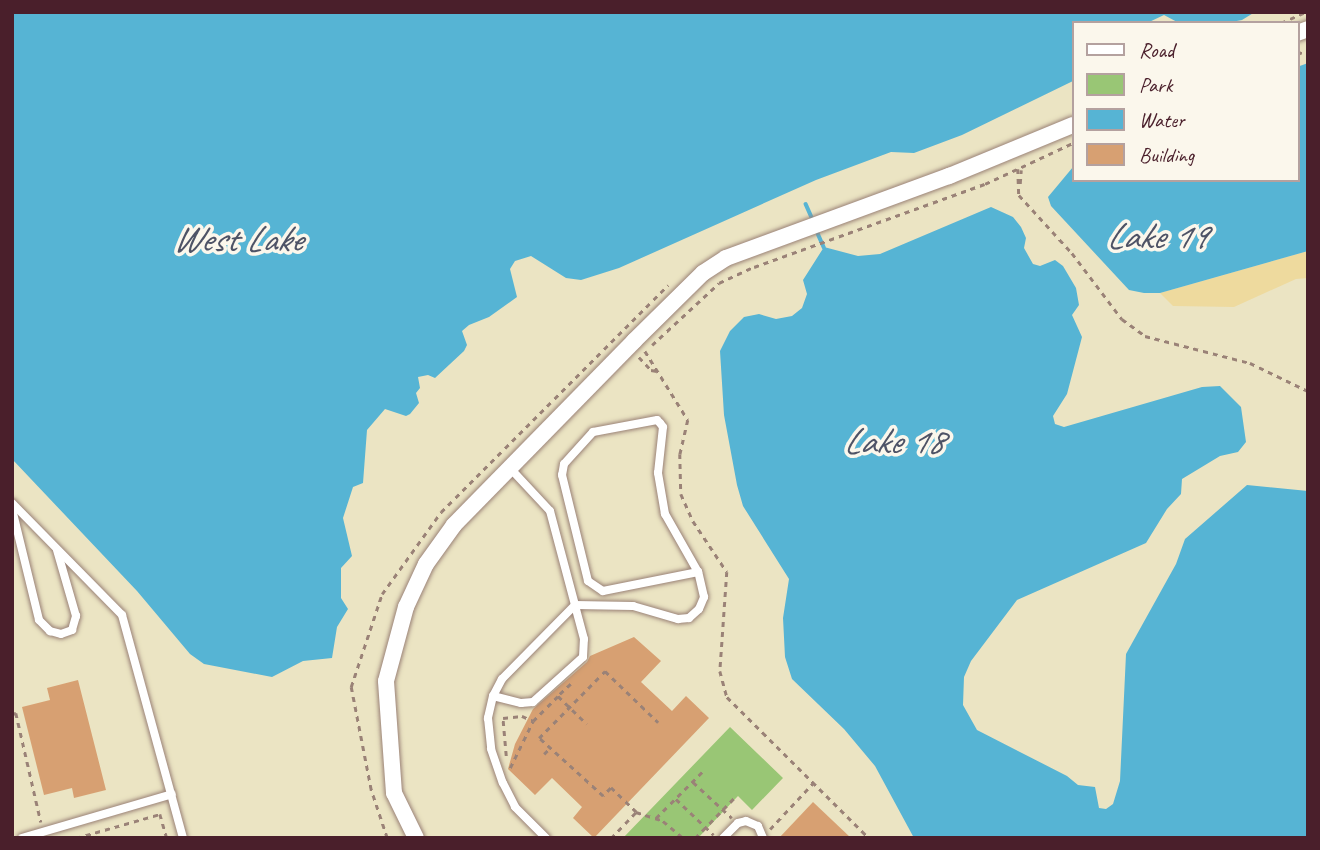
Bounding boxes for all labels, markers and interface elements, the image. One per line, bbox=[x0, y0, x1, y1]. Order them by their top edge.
legend bbox=[1072, 21, 1299, 182]
text: Road bbox=[1139, 37, 1174, 63]
text: Park bbox=[1139, 72, 1172, 98]
text: Water bbox=[1139, 107, 1185, 133]
text: Building bbox=[1139, 142, 1194, 168]
water label: Lake 19 bbox=[1106, 214, 1206, 258]
water label: West Lake bbox=[172, 217, 302, 261]
water label: Lake 18 bbox=[843, 419, 943, 463]

